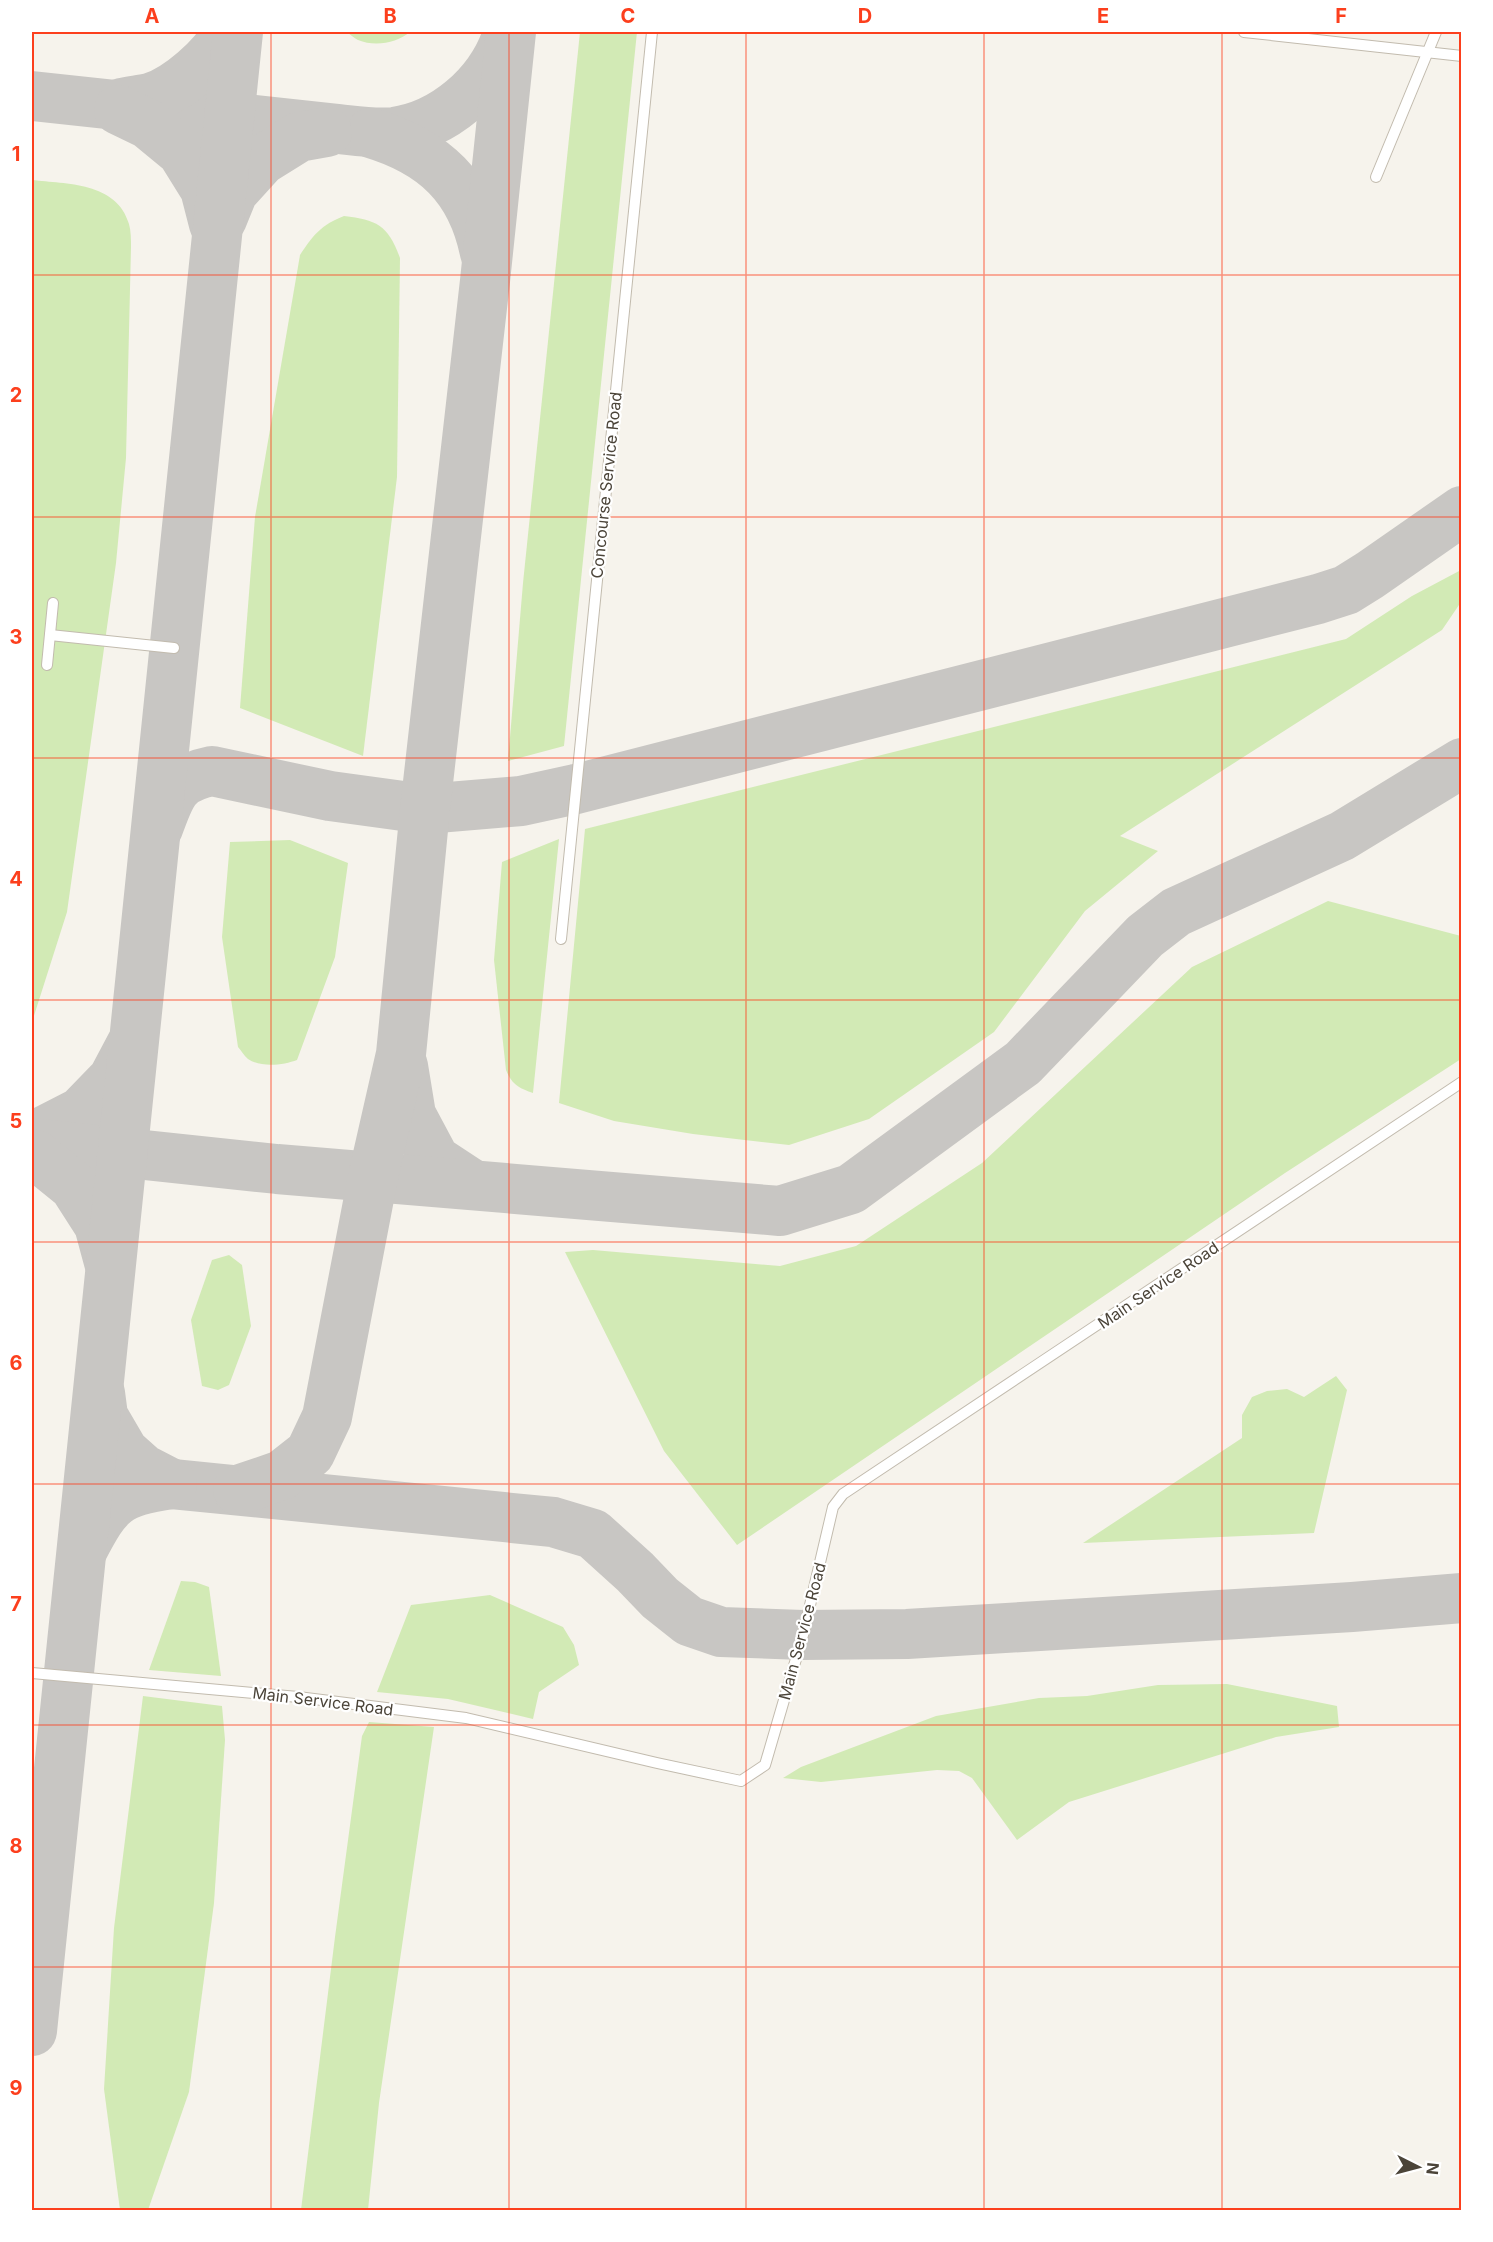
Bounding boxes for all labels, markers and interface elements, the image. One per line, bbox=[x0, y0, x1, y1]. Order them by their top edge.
text: A bbox=[145, 4, 160, 28]
text: B bbox=[383, 4, 397, 28]
text: C bbox=[621, 4, 635, 28]
text: D bbox=[858, 4, 872, 28]
text: E bbox=[1097, 4, 1109, 28]
text: F bbox=[1335, 4, 1347, 28]
text: 1 bbox=[12, 142, 20, 166]
text: 2 bbox=[10, 383, 22, 407]
street label: Concourse Service Road bbox=[586, 391, 626, 579]
text: 3 bbox=[10, 625, 22, 649]
text: 4 bbox=[9, 867, 23, 891]
text: 5 bbox=[10, 1109, 22, 1133]
street label: Main Service Road bbox=[1094, 1237, 1222, 1333]
text: 6 bbox=[10, 1351, 23, 1375]
street label: Main Service Road bbox=[774, 1560, 830, 1702]
text: 7 bbox=[10, 1592, 22, 1616]
street label: Main Service Road bbox=[252, 1682, 394, 1720]
text: 8 bbox=[9, 1834, 23, 1858]
text: 9 bbox=[10, 2076, 23, 2100]
north arrow bbox=[1388, 2137, 1448, 2197]
text: N bbox=[1422, 2161, 1444, 2176]

